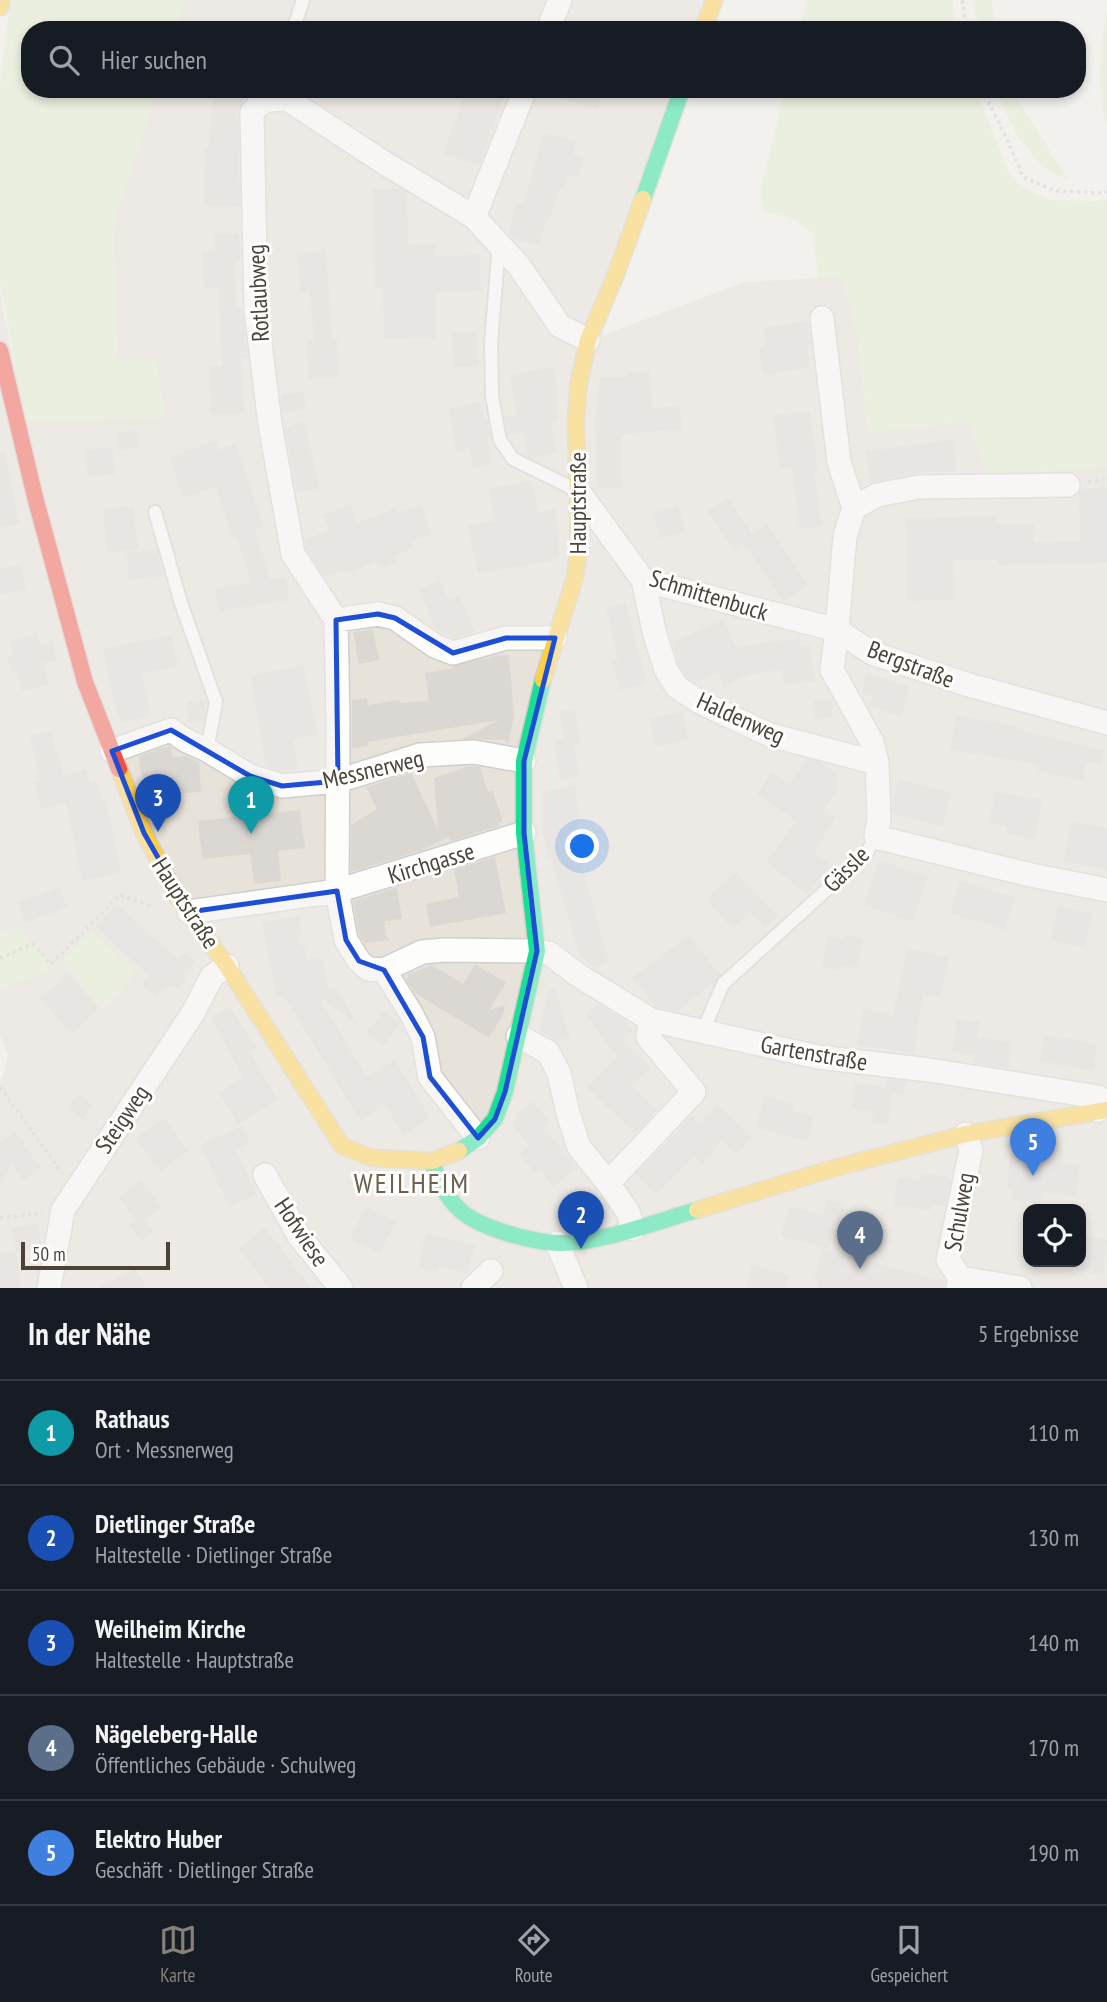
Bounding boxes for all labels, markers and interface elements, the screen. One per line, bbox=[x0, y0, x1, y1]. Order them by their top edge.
search box bbox=[21, 21, 1086, 98]
icon: search bbox=[45, 41, 83, 79]
text: Hier suchen bbox=[101, 43, 207, 76]
street label: Rotlaubweg bbox=[240, 244, 276, 342]
street label: Hauptstraße bbox=[562, 452, 593, 554]
street label: Schmittenbuck bbox=[646, 562, 773, 628]
street label: Bergstraße bbox=[863, 633, 959, 695]
street label: Haldenweg bbox=[692, 685, 790, 751]
street label: Messnerweg bbox=[320, 742, 426, 796]
pin: 3 bbox=[135, 774, 181, 832]
pin: 1 bbox=[228, 776, 274, 834]
your location bbox=[565, 829, 599, 863]
street label: Kirchgasse bbox=[384, 835, 478, 891]
street label: Gässle bbox=[816, 839, 876, 899]
street label: Hauptstraße bbox=[145, 852, 227, 954]
street label: Gartenstraße bbox=[758, 1028, 870, 1078]
street label: Steigweg bbox=[88, 1079, 156, 1159]
pin: 5 bbox=[1010, 1118, 1056, 1176]
district label: WEILHEIM bbox=[354, 1164, 470, 1201]
street label: Schulweg bbox=[937, 1170, 981, 1254]
pin: 2 bbox=[558, 1191, 604, 1249]
street label: Hofwiese bbox=[268, 1192, 336, 1272]
map controls bbox=[1023, 1204, 1086, 1267]
button: locate bbox=[1023, 1204, 1086, 1267]
pin: 4 bbox=[837, 1211, 883, 1269]
scale bar bbox=[21, 1239, 170, 1271]
text: 50 m bbox=[32, 1242, 66, 1266]
text: In der Nähe bbox=[28, 1314, 151, 1353]
text: 5 Ergebnisse bbox=[978, 1319, 1079, 1348]
text: Rathaus bbox=[95, 1402, 170, 1435]
text: 1 bbox=[46, 1418, 57, 1447]
text: 110 m bbox=[1028, 1418, 1079, 1447]
text: Ort · Messnerweg bbox=[95, 1435, 234, 1464]
text: Dietlinger Straße bbox=[95, 1507, 255, 1540]
text: 2 bbox=[46, 1523, 57, 1552]
text: 130 m bbox=[1028, 1523, 1079, 1552]
text: Haltestelle · Dietlinger Straße bbox=[95, 1540, 332, 1569]
text: Weilheim Kirche bbox=[95, 1612, 246, 1645]
text: 3 bbox=[46, 1628, 57, 1657]
text: 140 m bbox=[1028, 1628, 1079, 1657]
text: Haltestelle · Hauptstraße bbox=[95, 1645, 294, 1674]
text: Nägeleberg-Halle bbox=[95, 1717, 258, 1750]
text: 4 bbox=[46, 1733, 57, 1762]
text: 170 m bbox=[1028, 1733, 1079, 1762]
text: Öffentliches Gebäude · Schulweg bbox=[95, 1750, 356, 1779]
text: Elektro Huber bbox=[95, 1822, 222, 1855]
text: 5 bbox=[46, 1838, 57, 1867]
text: 190 m bbox=[1028, 1838, 1079, 1867]
text: Geschäft · Dietlinger Straße bbox=[95, 1855, 314, 1884]
tab: Karte bbox=[159, 1921, 197, 1987]
tab: Route bbox=[515, 1921, 553, 1987]
tab: Gespeichert bbox=[870, 1921, 948, 1987]

